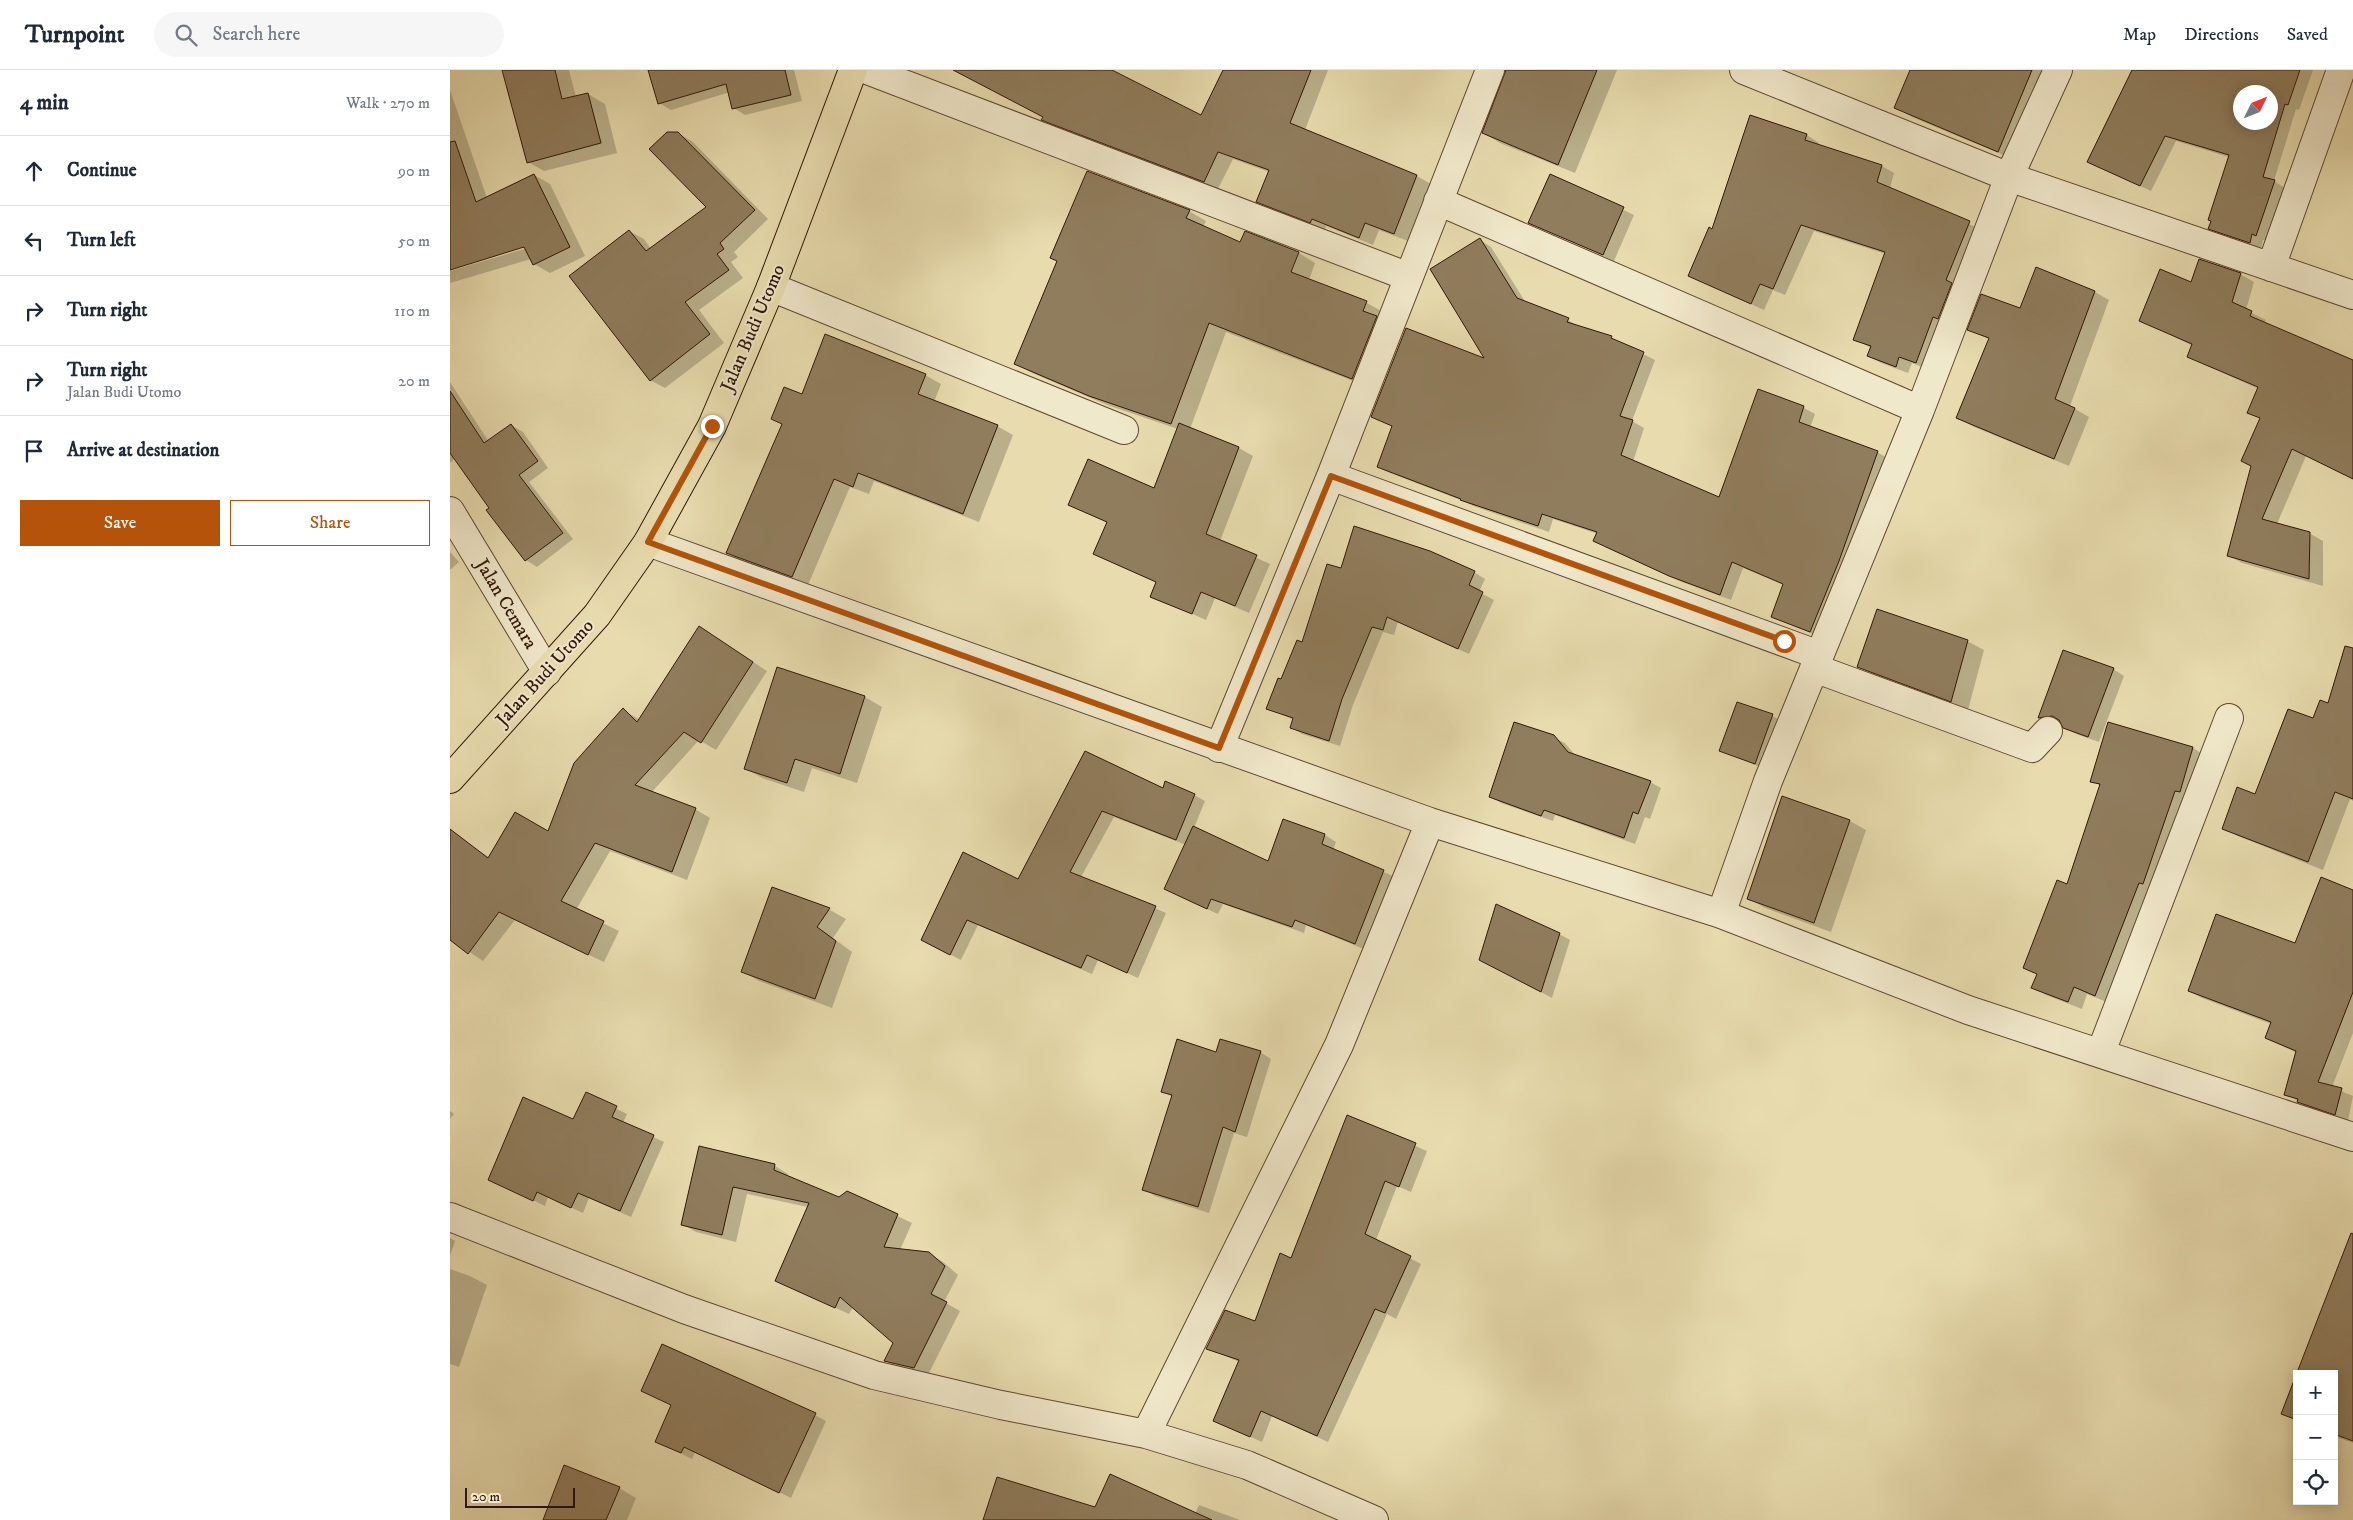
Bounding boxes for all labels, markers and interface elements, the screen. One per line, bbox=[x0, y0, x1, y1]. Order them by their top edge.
search box bbox=[154, 12, 504, 57]
text: Turnpoint bbox=[25, 20, 124, 50]
icon: search bbox=[172, 21, 200, 49]
text: Search here bbox=[212, 23, 300, 46]
text: Map bbox=[2123, 24, 2156, 46]
text: Directions bbox=[2184, 24, 2259, 46]
text: Saved bbox=[2287, 24, 2328, 46]
north arrow bbox=[2233, 85, 2278, 130]
text: 4 min bbox=[20, 90, 69, 116]
text: Walk · 270 m bbox=[346, 93, 430, 113]
icon: ahead bbox=[20, 157, 48, 185]
text: Continue bbox=[67, 159, 137, 182]
text: 90 m bbox=[398, 161, 430, 181]
icon: left bbox=[20, 227, 48, 255]
text: Turn left bbox=[67, 229, 136, 252]
text: 50 m bbox=[398, 231, 430, 251]
street label: Jalan Budi Utomo bbox=[715, 261, 790, 397]
icon: right bbox=[20, 297, 48, 325]
text: Turn right bbox=[67, 299, 147, 322]
text: 110 m bbox=[394, 301, 430, 321]
text: Turn right bbox=[67, 359, 147, 382]
icon: right bbox=[20, 367, 48, 395]
text: 20 m bbox=[398, 371, 430, 391]
text: Jalan Budi Utomo bbox=[67, 382, 181, 402]
route end bbox=[701, 415, 724, 438]
icon: arrive bbox=[20, 437, 48, 465]
text: Arrive at destination bbox=[67, 439, 219, 462]
button: Save bbox=[20, 500, 220, 546]
button: Share bbox=[230, 500, 430, 546]
street label: Jalan Cemara bbox=[469, 553, 542, 653]
street label: Jalan Budi Utomo bbox=[490, 615, 599, 733]
route start bbox=[1773, 630, 1796, 653]
map controls bbox=[2293, 1370, 2338, 1505]
button: + bbox=[2293, 1370, 2338, 1415]
button: − bbox=[2293, 1415, 2338, 1460]
button: locate bbox=[2293, 1460, 2338, 1505]
scale bar bbox=[465, 1485, 575, 1508]
text: 20 m bbox=[472, 1488, 500, 1506]

